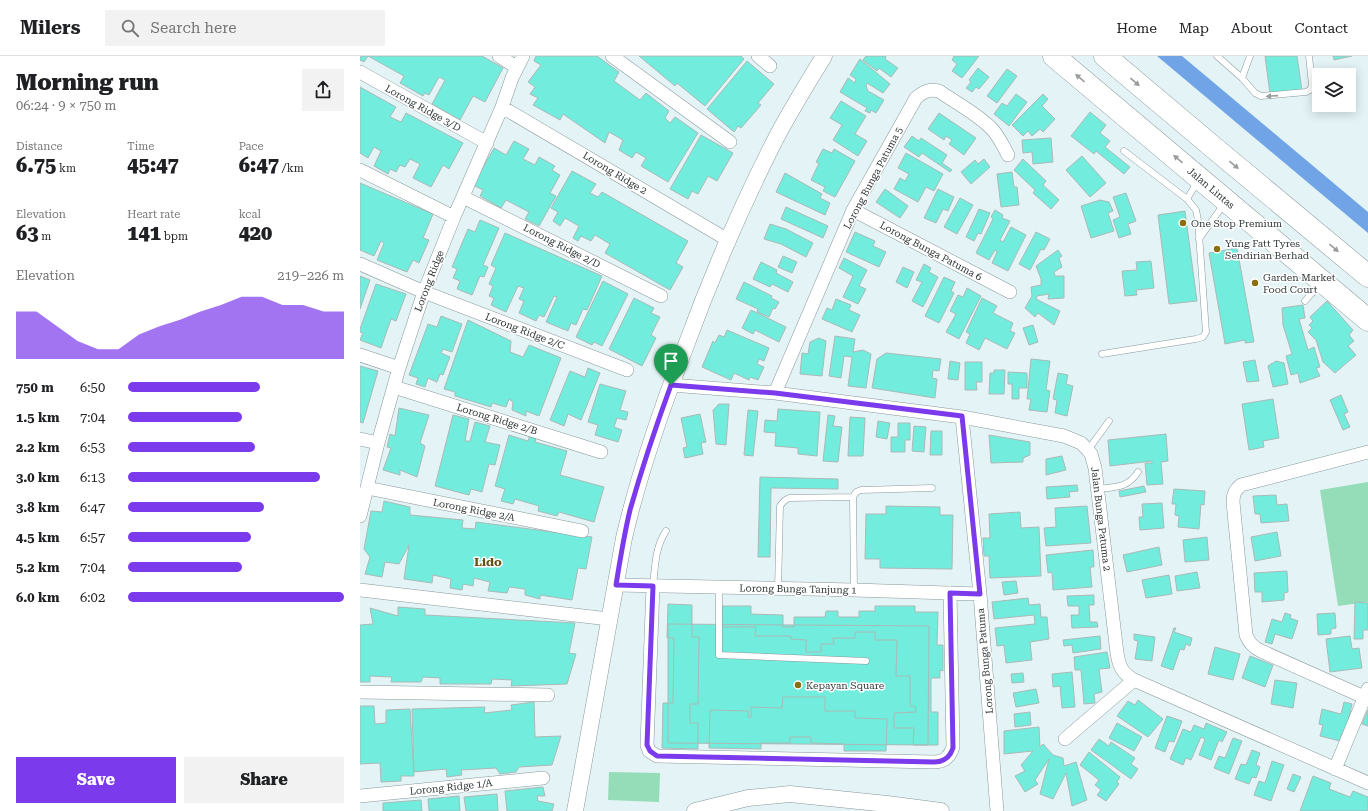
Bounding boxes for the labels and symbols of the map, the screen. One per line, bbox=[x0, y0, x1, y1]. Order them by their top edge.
one-way arrow bbox=[1075, 73, 1085, 82]
one-way arrow bbox=[1129, 77, 1140, 86]
street label: Lorong Ridge 3/D bbox=[383, 83, 463, 134]
one-way arrow bbox=[1266, 92, 1278, 99]
street label: Lorong Bunga Patuma 5 bbox=[841, 125, 905, 231]
street label: Lorong Ridge 2 bbox=[581, 150, 649, 197]
one-way arrow bbox=[1172, 155, 1183, 164]
one-way arrow bbox=[1229, 161, 1240, 169]
street label: Jalan Lintas bbox=[1185, 165, 1237, 211]
marker: One Stop Premium bbox=[1178, 218, 1188, 228]
place label: One Stop Premium bbox=[1191, 218, 1282, 229]
street label: Lorong Bunga Patuma 6 bbox=[878, 219, 984, 283]
street label: Lorong Ridge 2/D bbox=[522, 222, 603, 270]
place label: Yung Fatt Tyres Sendirian Berhad bbox=[1225, 238, 1310, 261]
marker: Yung Fatt Tyres Sendirian Berhad bbox=[1212, 244, 1222, 254]
one-way arrow bbox=[1329, 244, 1340, 253]
street label: Lorong Ridge bbox=[412, 248, 446, 313]
place label: Garden Market Food Court bbox=[1263, 272, 1336, 295]
marker: Garden Market Food Court bbox=[1250, 278, 1260, 288]
street label: Lorong Ridge 2/C bbox=[484, 311, 566, 351]
pin bbox=[654, 344, 688, 385]
street label: Lorong Ridge 2/B bbox=[455, 401, 539, 437]
street label: Jalan Bunga Patuma 2 bbox=[1089, 466, 1113, 572]
street label: Lorong Ridge 2/A bbox=[432, 497, 516, 523]
district label: Lido bbox=[474, 555, 502, 569]
street label: Lorong Bunga Tanjung 1 bbox=[739, 582, 857, 596]
street label: Lorong Bunga Patuma bbox=[975, 607, 995, 714]
marker: Kepayan Square bbox=[793, 680, 803, 690]
place label: Kepayan Square bbox=[806, 680, 885, 691]
street label: Lorong Ridge 1/A bbox=[409, 777, 493, 797]

